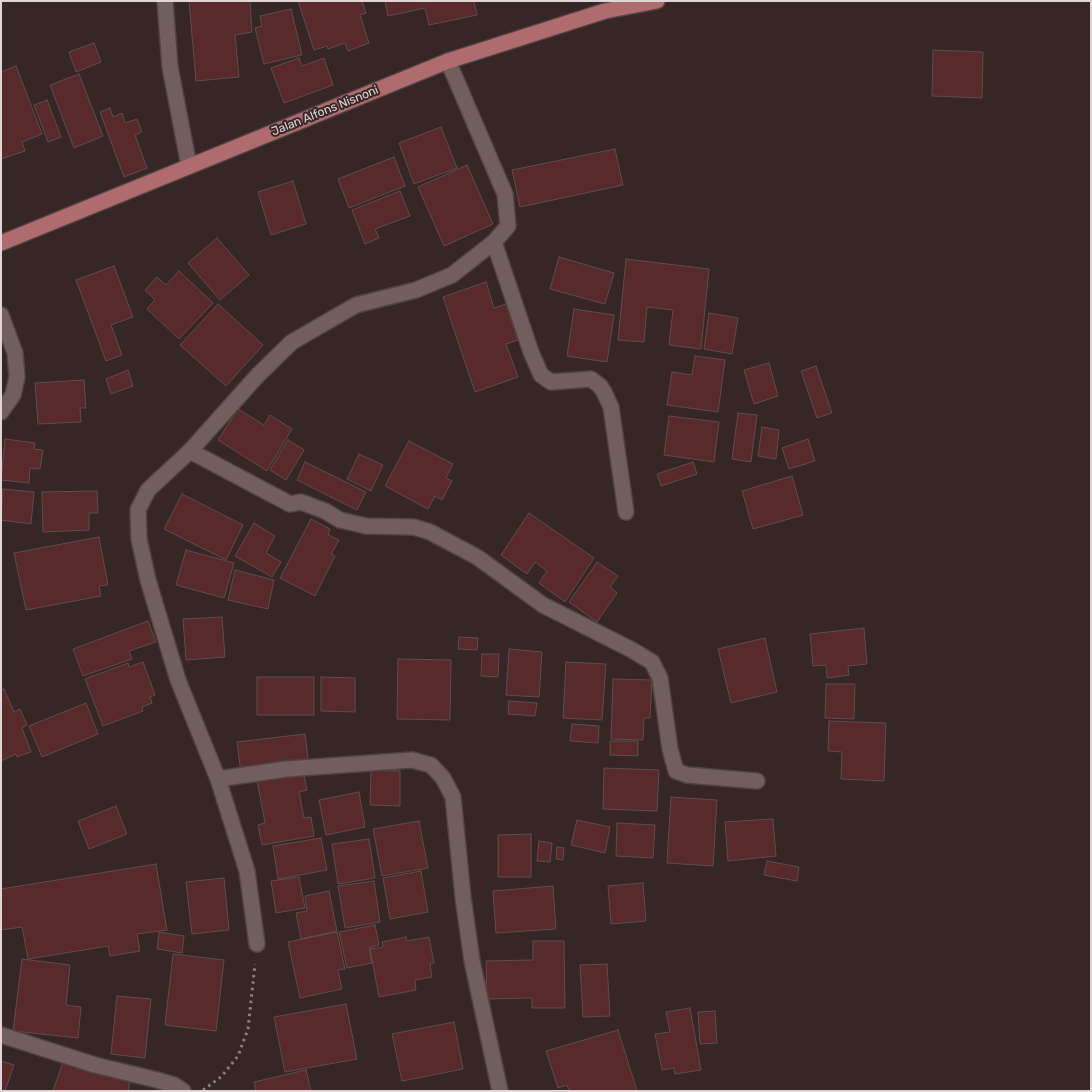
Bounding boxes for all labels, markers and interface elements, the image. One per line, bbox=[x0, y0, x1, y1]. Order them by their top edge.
street label: Jalan Alfons Nisnoni bbox=[269, 83, 381, 139]

